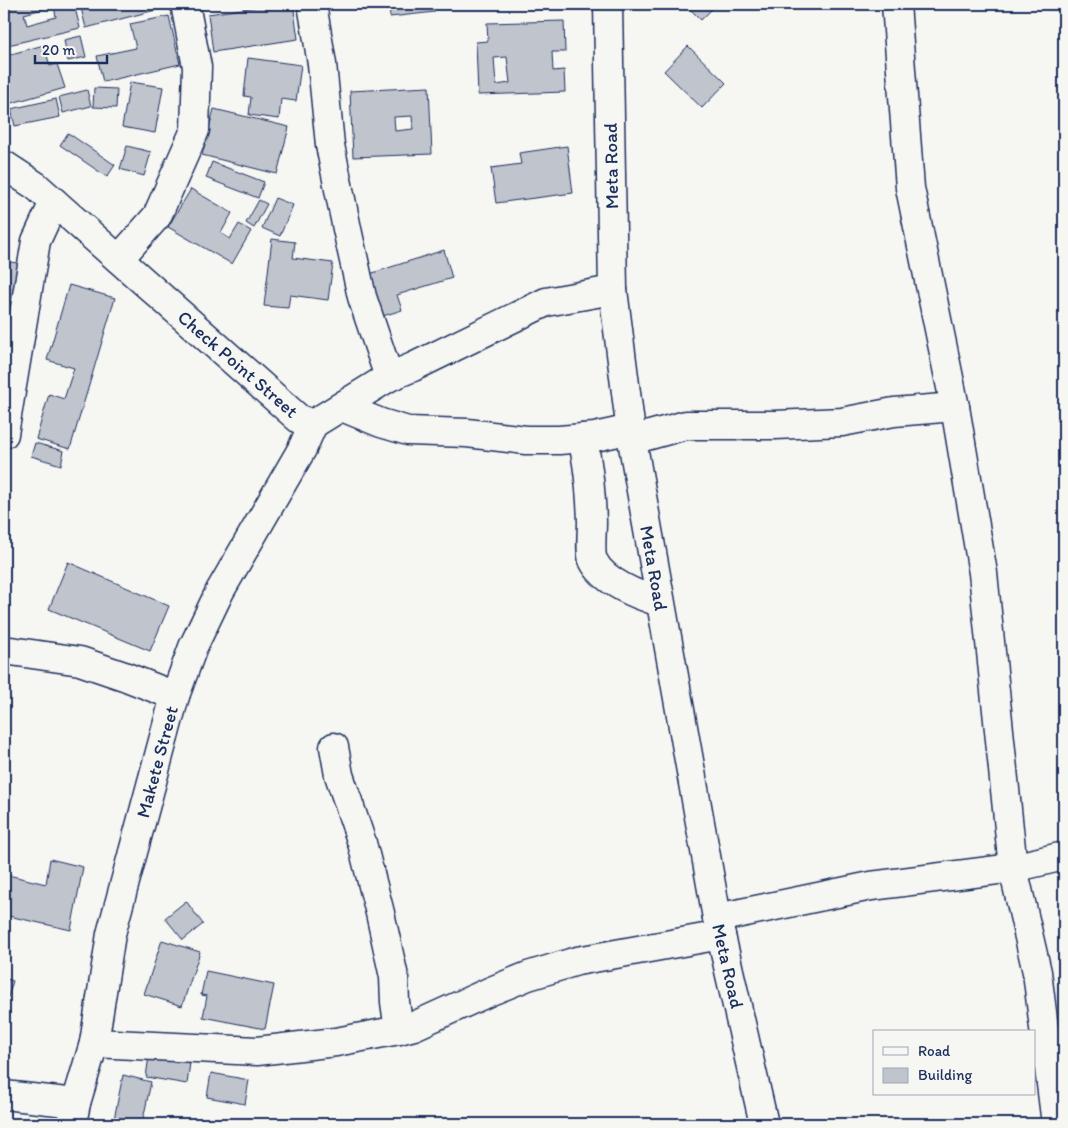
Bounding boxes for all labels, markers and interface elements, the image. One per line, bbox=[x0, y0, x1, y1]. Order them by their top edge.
scale bar bbox=[35, 32, 108, 64]
text: 20 m bbox=[42, 41, 76, 59]
street label: Meta Road bbox=[599, 123, 623, 209]
street label: Check Point Street bbox=[173, 305, 303, 423]
street label: Meta Road bbox=[635, 524, 673, 612]
street label: Makete Street bbox=[131, 704, 183, 820]
street label: Meta Road bbox=[707, 921, 749, 1011]
legend bbox=[873, 1030, 1036, 1096]
text: Road bbox=[918, 1042, 951, 1060]
text: Building bbox=[918, 1066, 972, 1084]

